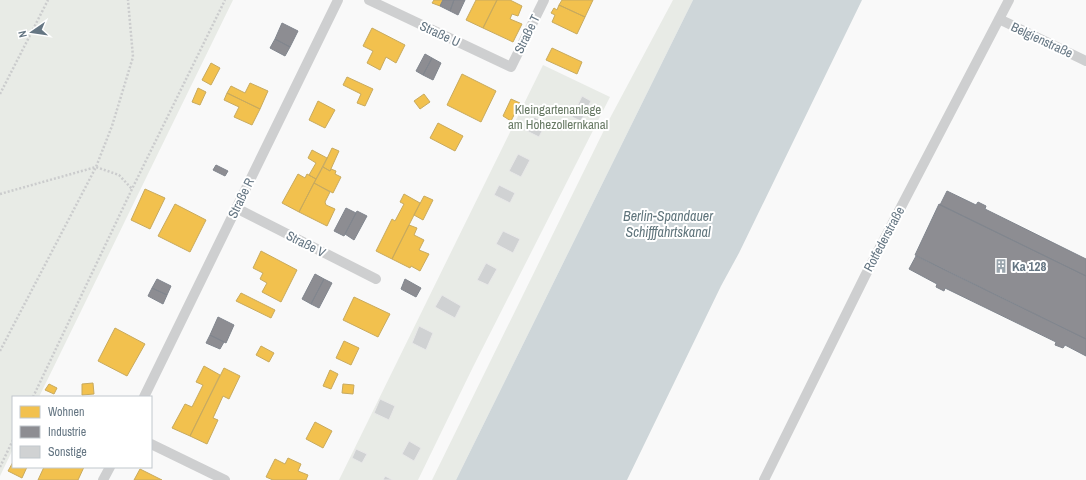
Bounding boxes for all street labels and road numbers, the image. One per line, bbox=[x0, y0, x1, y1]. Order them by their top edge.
street label: Straße T bbox=[510, 11, 544, 56]
street label: Straße U bbox=[417, 17, 463, 51]
street label: Belgienstraße bbox=[1008, 18, 1076, 62]
street label: Straße R bbox=[224, 175, 258, 221]
street label: Rotfederstraße bbox=[860, 204, 908, 274]
street label: Straße V bbox=[283, 227, 329, 261]

